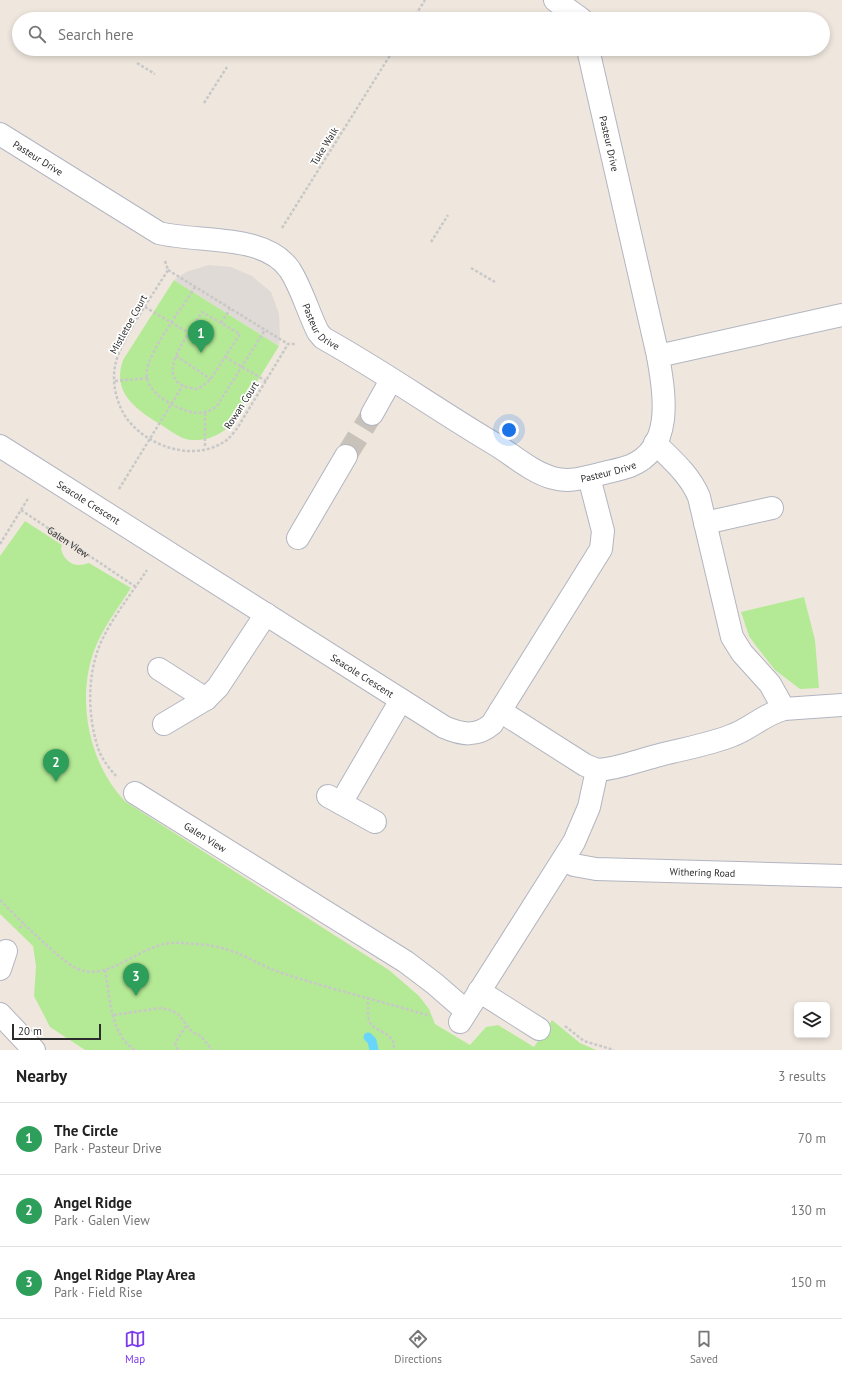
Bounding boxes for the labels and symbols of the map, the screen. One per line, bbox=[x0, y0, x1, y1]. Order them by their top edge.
street label: Pasteur Drive bbox=[596, 115, 622, 173]
street label: Tuke Walk bbox=[308, 125, 341, 168]
street label: Pasteur Drive bbox=[10, 138, 65, 179]
street label: Mistletoe Court bbox=[107, 292, 150, 356]
street label: Pasteur Drive bbox=[299, 301, 342, 353]
pin: 1 bbox=[188, 320, 214, 353]
street label: Rowan Court bbox=[221, 378, 262, 432]
your location bbox=[499, 420, 519, 440]
street label: Pasteur Drive bbox=[579, 458, 638, 485]
street label: Seacole Crescent bbox=[54, 478, 123, 528]
street label: Galen View bbox=[45, 523, 92, 561]
street label: Seacole Crescent bbox=[328, 651, 397, 701]
pin: 2 bbox=[43, 749, 69, 782]
street label: Galen View bbox=[181, 819, 229, 856]
street label: Withering Road bbox=[669, 865, 735, 880]
pin: 3 bbox=[123, 963, 149, 996]
scale bar bbox=[12, 1022, 101, 1041]

